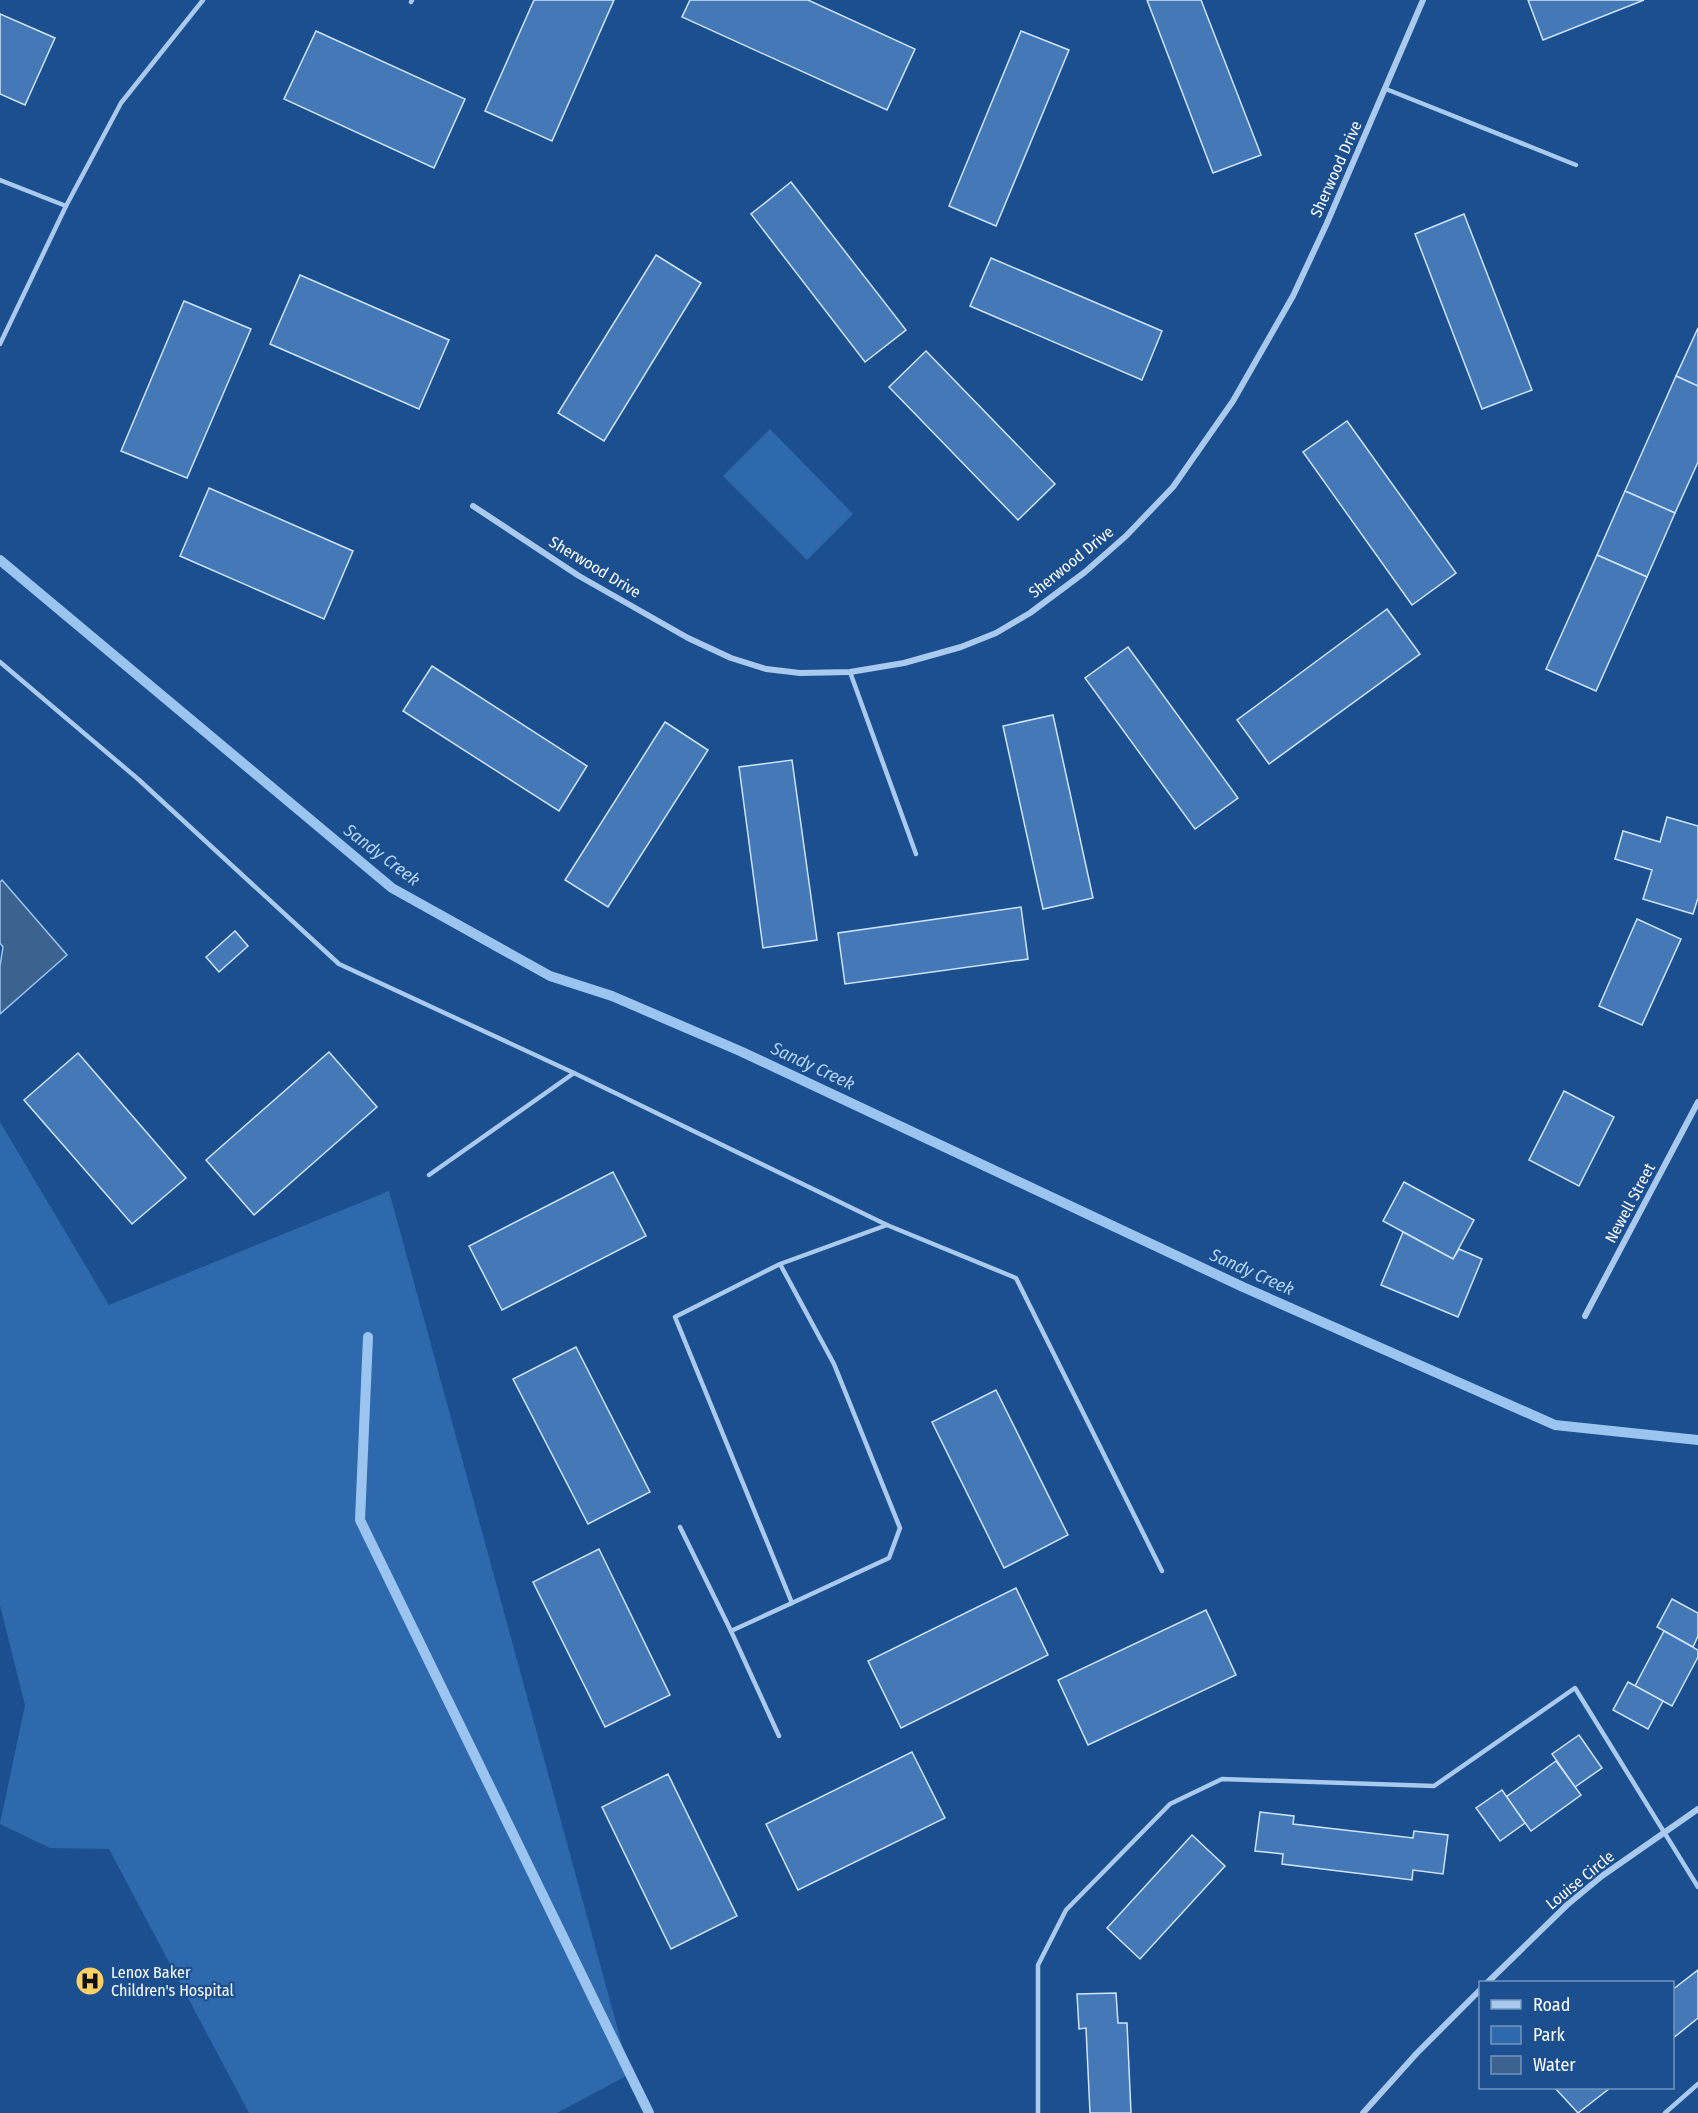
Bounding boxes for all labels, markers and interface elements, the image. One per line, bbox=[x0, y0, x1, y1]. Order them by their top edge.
street label: Sherwood Drive bbox=[1306, 118, 1366, 220]
street label: Sherwood Drive bbox=[1025, 522, 1117, 602]
street label: Sherwood Drive bbox=[546, 532, 644, 602]
water label: Sandy Creek bbox=[339, 819, 425, 891]
water label: Sandy Creek bbox=[767, 1037, 858, 1095]
street label: Newell Street bbox=[1601, 1159, 1659, 1246]
water label: Sandy Creek bbox=[1206, 1243, 1298, 1300]
street label: Louise Circle bbox=[1542, 1847, 1618, 1913]
place label: Lenox Baker Children's Hospital bbox=[111, 1963, 234, 2000]
hospital icon: Lenox Baker Children's Hospital bbox=[74, 1965, 106, 1997]
legend bbox=[1479, 1981, 1674, 2089]
text: Road bbox=[1533, 1994, 1570, 2016]
text: Park bbox=[1533, 2024, 1566, 2046]
text: Water bbox=[1533, 2054, 1576, 2076]

